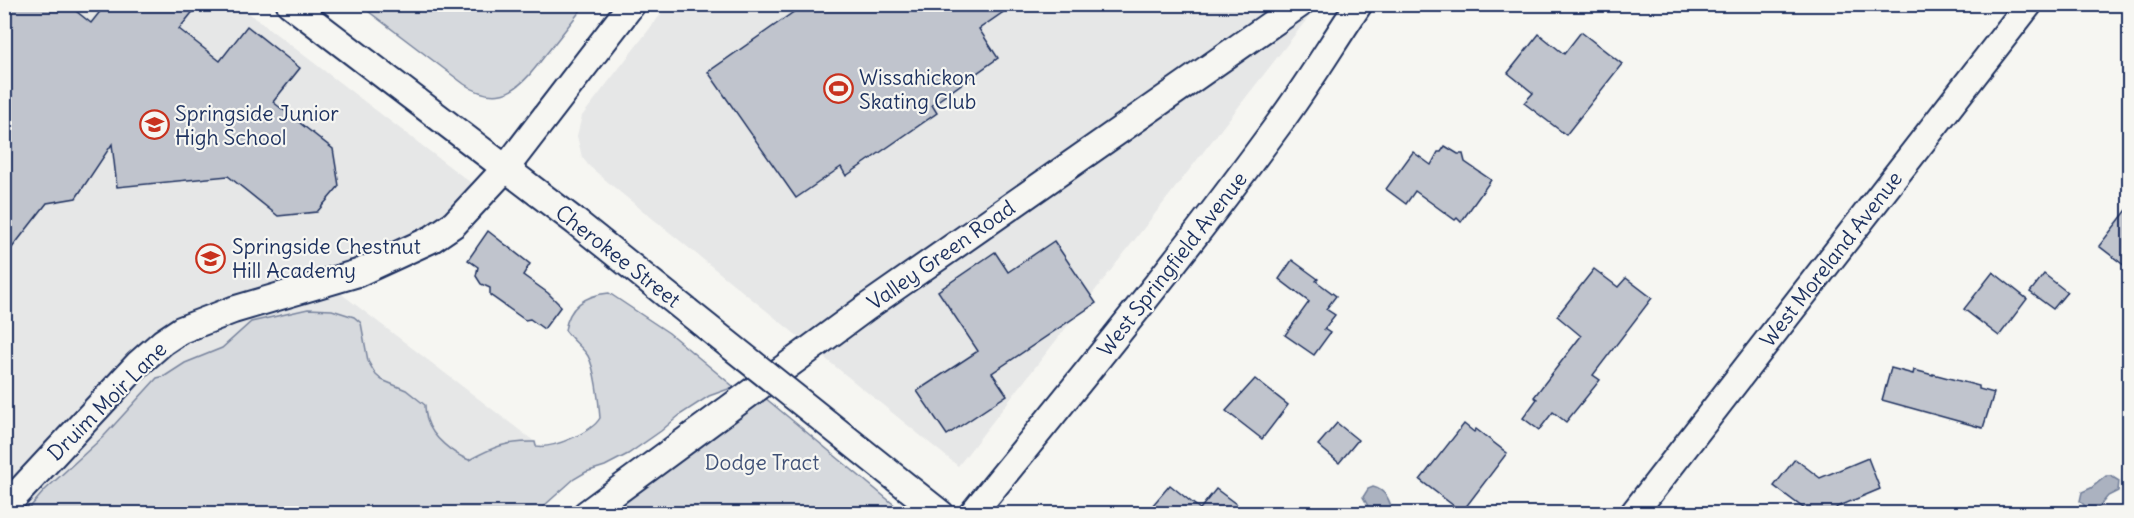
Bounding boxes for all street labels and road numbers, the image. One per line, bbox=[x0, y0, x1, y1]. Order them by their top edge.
street label: West Springfield Avenue bbox=[1091, 166, 1253, 362]
street label: West Moreland Avenue bbox=[1754, 166, 1908, 352]
street label: Valley Green Road bbox=[862, 194, 1020, 316]
street label: Cherokee Street bbox=[550, 199, 686, 313]
street label: Druim Moir Lane bbox=[42, 336, 172, 466]

